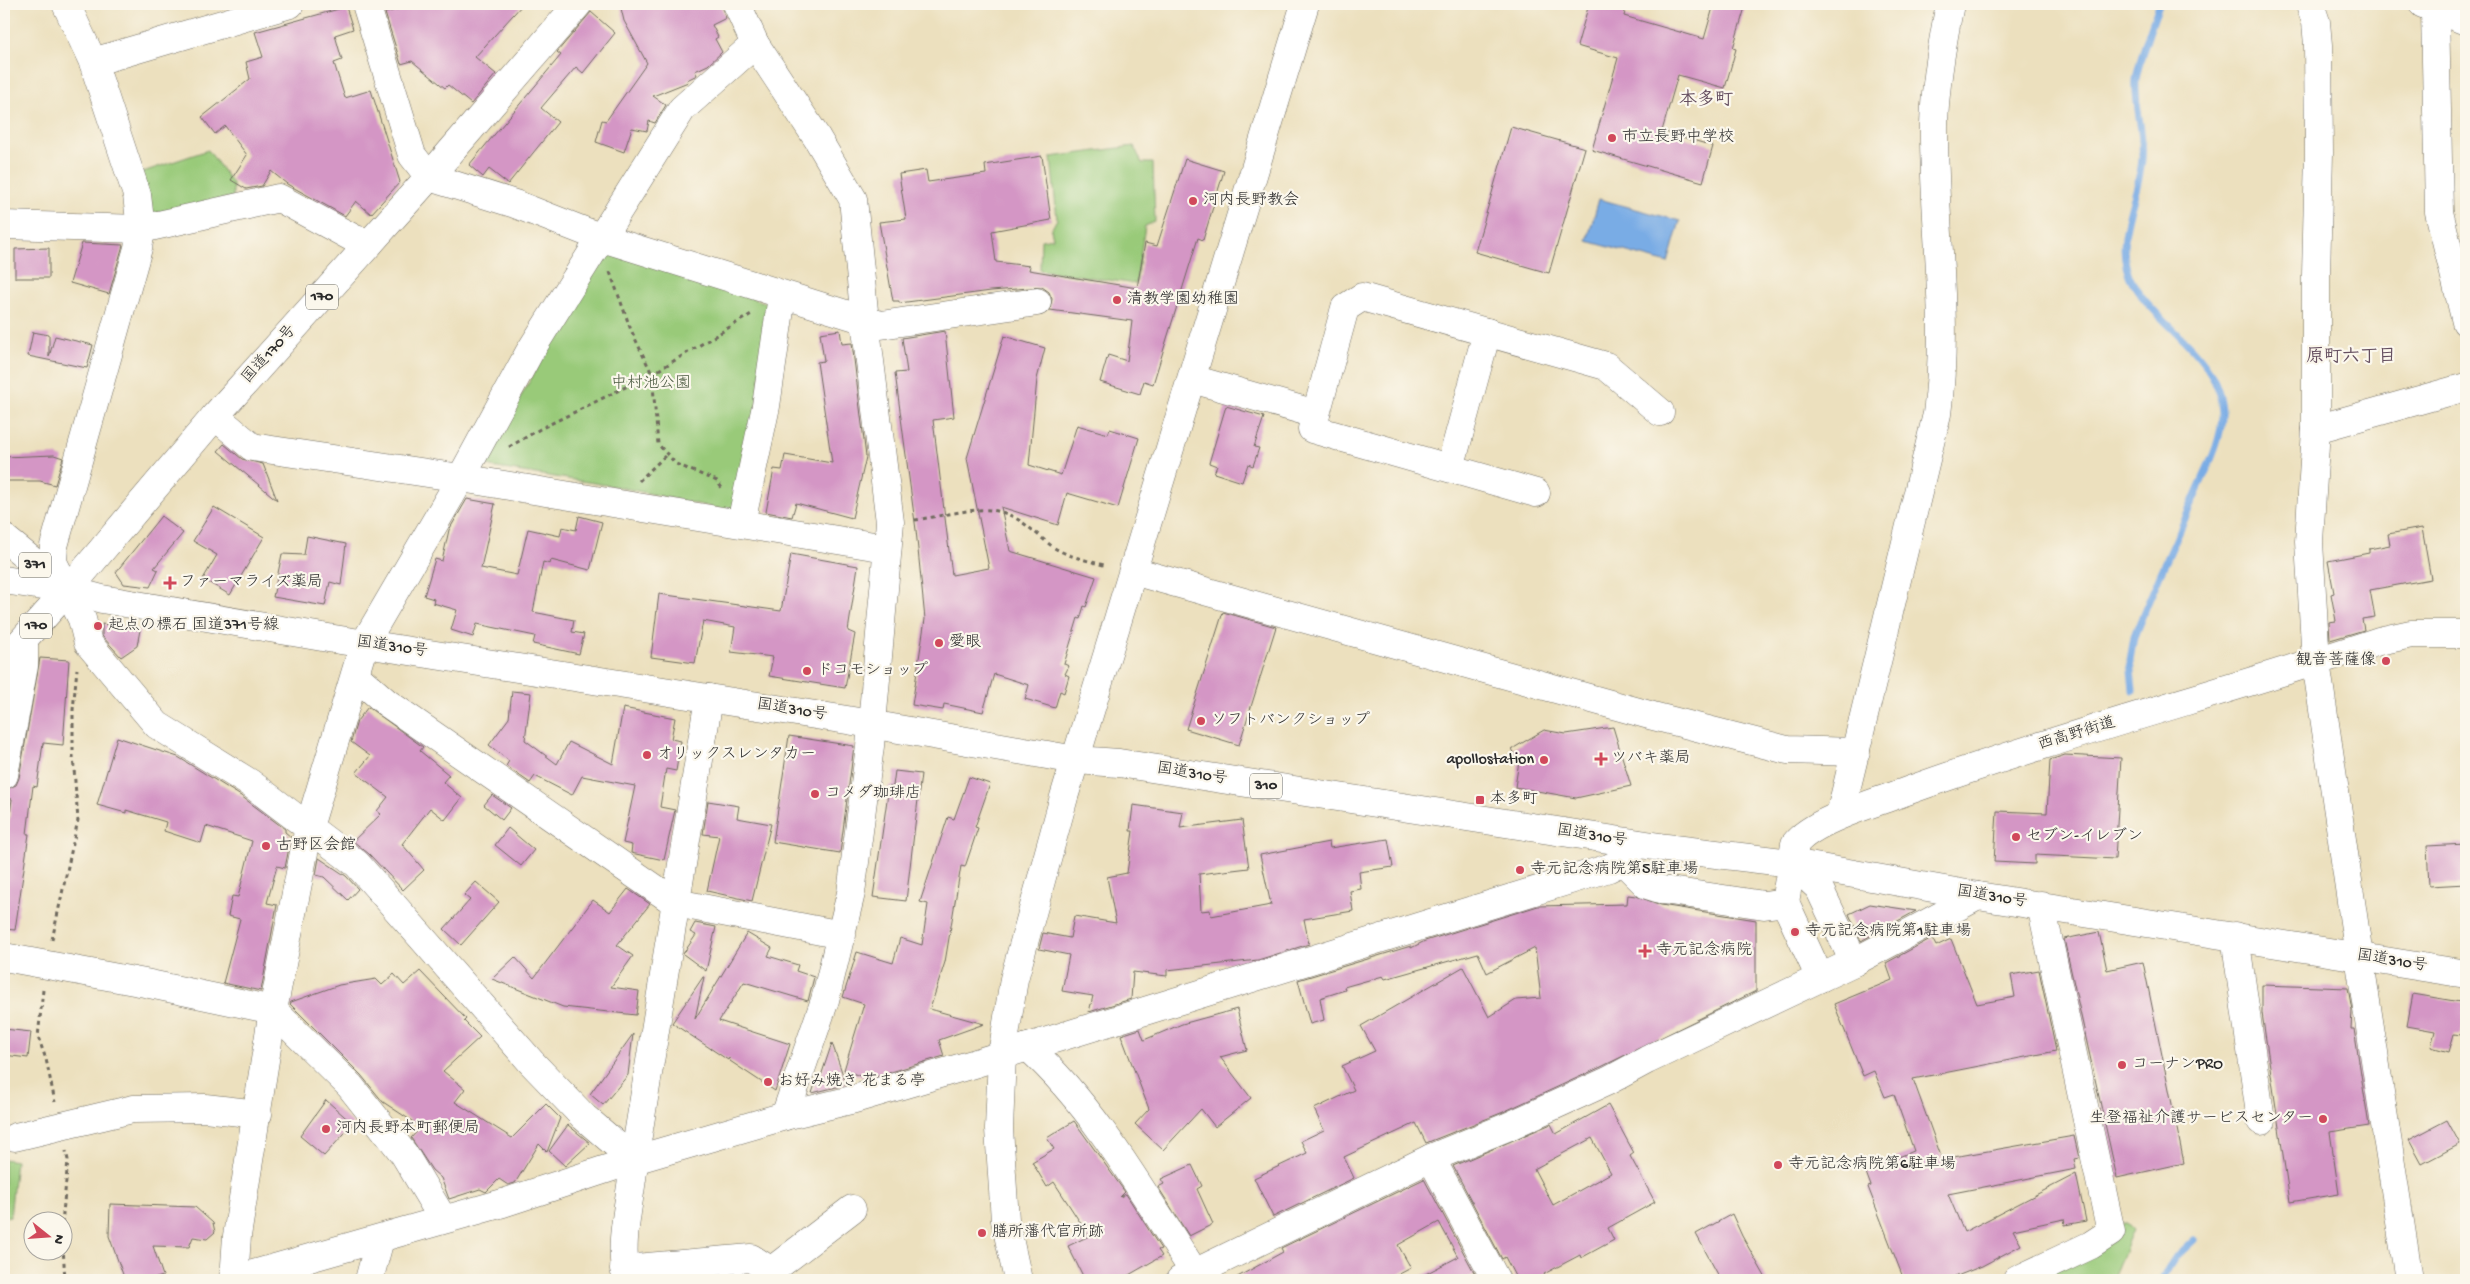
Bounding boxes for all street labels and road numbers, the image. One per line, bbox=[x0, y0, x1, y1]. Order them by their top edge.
road number: 170 bbox=[306, 284, 338, 310]
street label: 国道170号 bbox=[238, 321, 301, 388]
road number: 371 bbox=[19, 552, 51, 578]
road number: 170 bbox=[20, 614, 52, 638]
street label: 国道310号 bbox=[355, 633, 429, 662]
street label: 国道310号 bbox=[755, 695, 829, 726]
street label: 西高野街道 bbox=[2036, 713, 2118, 756]
street label: 国道310号 bbox=[1155, 759, 1229, 790]
road number: 310 bbox=[1250, 774, 1282, 798]
street label: 国道310号 bbox=[1555, 821, 1629, 852]
street label: 国道310号 bbox=[1955, 882, 2029, 913]
street label: 国道310号 bbox=[2355, 946, 2429, 977]

